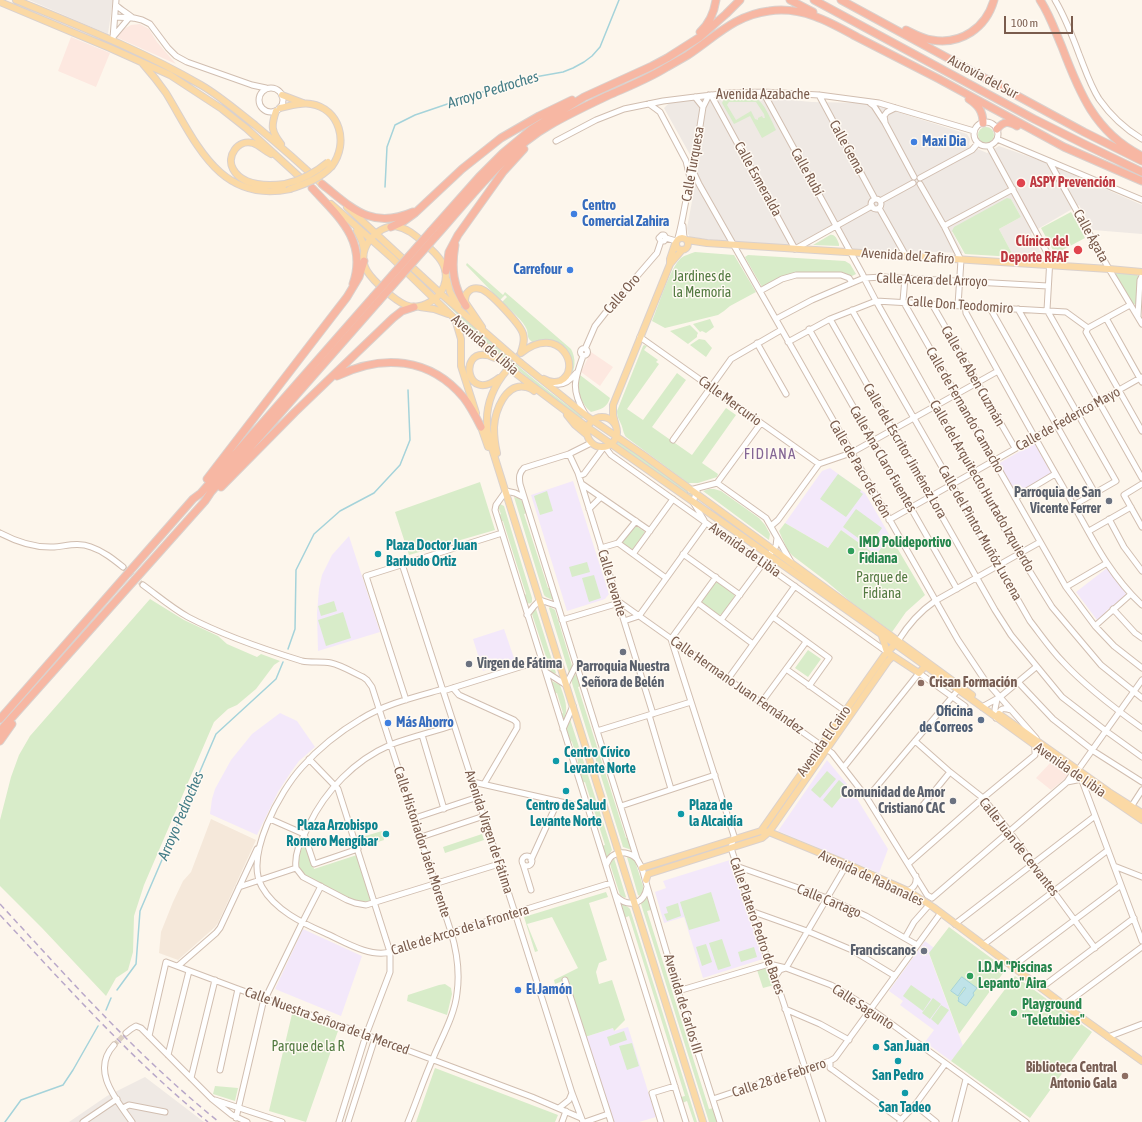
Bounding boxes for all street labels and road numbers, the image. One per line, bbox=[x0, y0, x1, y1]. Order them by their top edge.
street label: Autovía del Sur bbox=[945, 52, 1021, 102]
street label: Avenida Azabache bbox=[716, 87, 810, 103]
street label: Calle Gema bbox=[825, 117, 869, 177]
street label: Calle Turquesa bbox=[678, 125, 708, 203]
street label: Calle Esmeralda bbox=[731, 139, 785, 219]
street label: Calle Rubí bbox=[787, 145, 827, 199]
street label: Calle Ágata bbox=[1070, 207, 1112, 265]
street label: Avenida del Zafiro bbox=[861, 244, 955, 268]
street label: Calle Acera del Arroyo bbox=[876, 270, 988, 290]
street label: Calle Oro bbox=[600, 271, 644, 317]
street label: Calle Don Teodomiro bbox=[906, 293, 1014, 317]
street label: Avenida de Libia bbox=[448, 311, 522, 379]
street label: Calle de Aben Cuzmán bbox=[937, 323, 1009, 429]
street label: Calle de Fernando Camacho bbox=[922, 344, 1008, 476]
street label: Calle Mercurio bbox=[695, 372, 765, 430]
street label: Calle del Escritor Jiménez Lora bbox=[859, 380, 951, 522]
street label: Calle de Federico Mayo bbox=[1013, 383, 1123, 455]
street label: Calle del Arquitecto Hurtado Izquierdo bbox=[926, 397, 1038, 575]
street label: Calle Ana Claro Fuentes bbox=[846, 403, 920, 515]
street label: Calle de Paco de León bbox=[825, 417, 895, 521]
street label: Calle del Pintor Muñóz Lucena bbox=[934, 462, 1026, 604]
street label: Avenida de Libia bbox=[706, 519, 784, 581]
street label: Calle Levante bbox=[594, 547, 630, 619]
street label: Calle Hermano Juan Fernández bbox=[667, 632, 807, 738]
street label: Avenida El Cairo bbox=[794, 702, 854, 780]
street label: Avenida de Libia bbox=[1031, 739, 1109, 801]
street label: Calle Historiador Jaén Morente bbox=[390, 764, 454, 920]
street label: Avenida Virgen de Fátima bbox=[461, 768, 517, 896]
street label: Calle Juan de Cervantes bbox=[975, 794, 1063, 900]
street label: Avenida de Rabanales bbox=[816, 846, 926, 910]
street label: Calle Platero Pedro de Bares bbox=[726, 855, 788, 997]
street label: Calle Cartago bbox=[794, 880, 864, 922]
street label: Calle de Arcos de la Frontera bbox=[389, 901, 531, 959]
street label: Avenida de Carlos III bbox=[660, 952, 706, 1056]
street label: Calle Sagunto bbox=[829, 981, 897, 1033]
street label: Calle Nuestra Señora de la Merced bbox=[242, 983, 412, 1059]
street label: Calle 28 de Febrero bbox=[730, 1055, 828, 1101]

